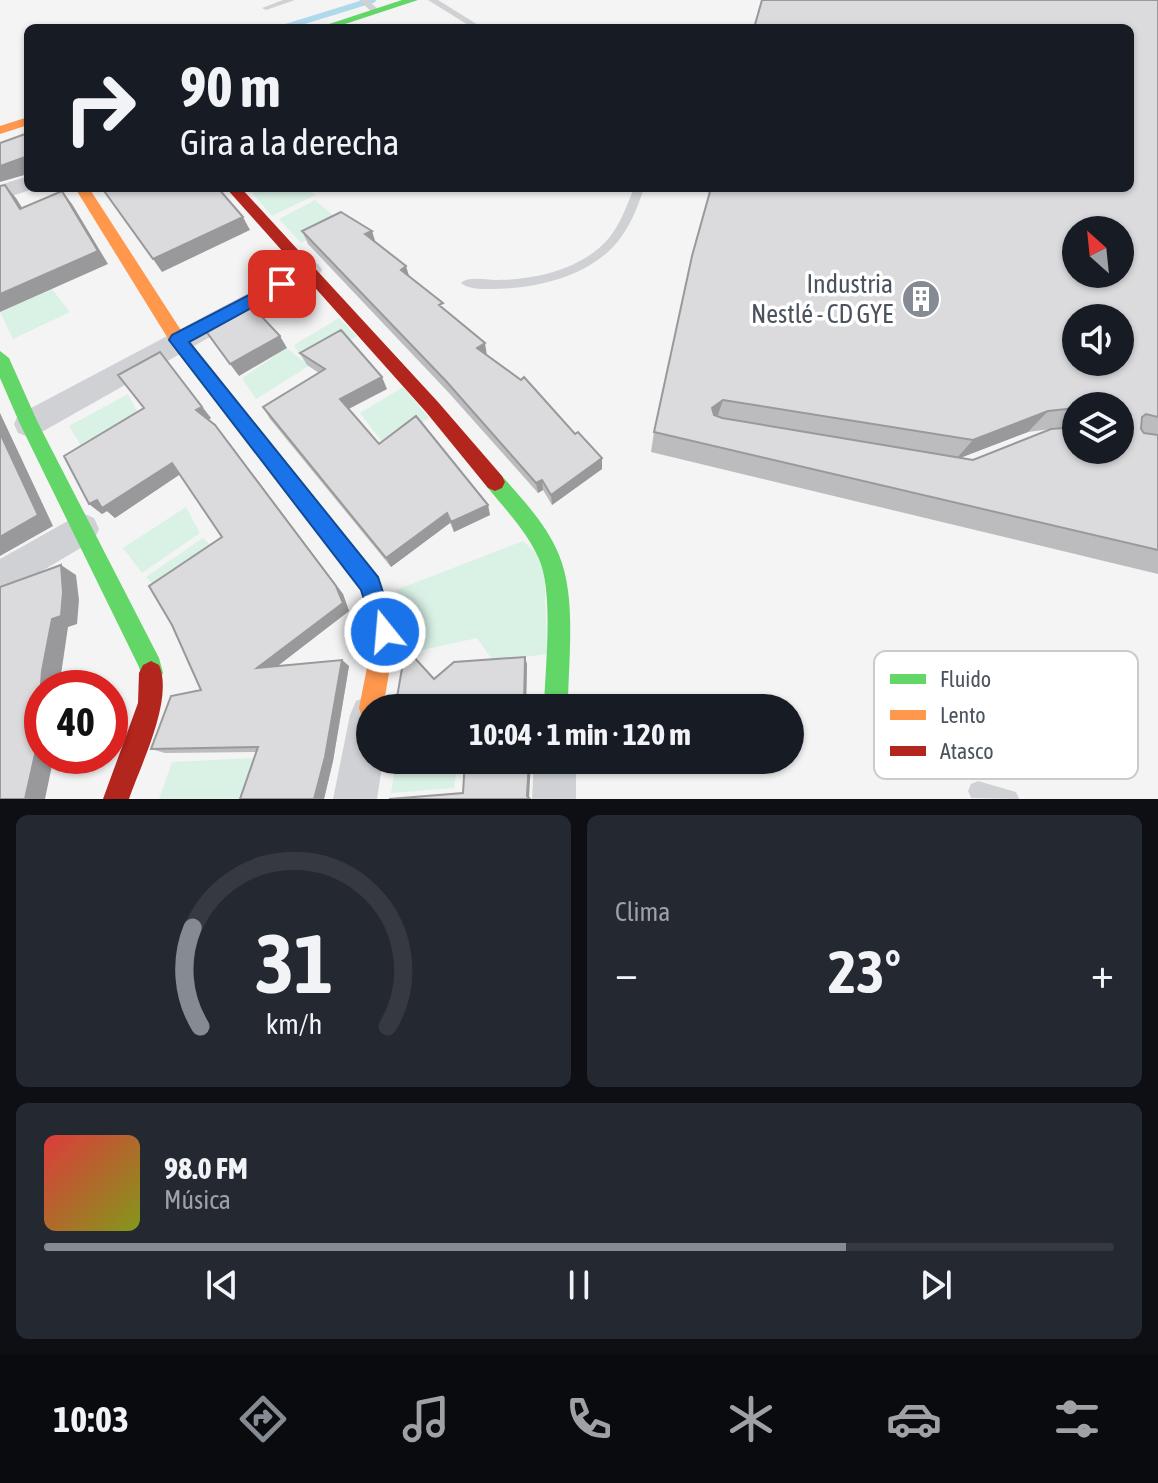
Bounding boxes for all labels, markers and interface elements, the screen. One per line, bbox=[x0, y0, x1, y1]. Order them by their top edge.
text: 90 m bbox=[180, 55, 281, 119]
icon: right bbox=[48, 56, 152, 160]
text: Gira a la derecha bbox=[180, 121, 400, 163]
north arrow bbox=[1062, 216, 1134, 288]
map controls bbox=[1062, 216, 1134, 464]
pin bbox=[248, 250, 316, 318]
icon: arrive bbox=[260, 262, 304, 306]
place label: Industria Nestlé - CD GYE bbox=[751, 269, 893, 329]
building icon: Industria Nestlé - CD GYE bbox=[900, 278, 942, 320]
button: sound bbox=[1062, 304, 1134, 376]
button: layers bbox=[1062, 392, 1134, 464]
position arrow bbox=[343, 590, 427, 674]
legend bbox=[874, 651, 1138, 779]
text: Fluido bbox=[940, 666, 991, 692]
speed limit sign: 40 bbox=[24, 670, 128, 774]
text: Lento bbox=[940, 702, 986, 728]
text: 10:04 · 1 min · 120 m bbox=[469, 717, 691, 751]
text: Atasco bbox=[940, 738, 994, 764]
text: Clima bbox=[615, 897, 670, 927]
text: 31 bbox=[254, 915, 333, 1011]
text: 23° bbox=[828, 937, 901, 1006]
text: − bbox=[615, 947, 638, 997]
text: + bbox=[1091, 947, 1114, 997]
text: km/h bbox=[265, 1007, 322, 1040]
text: 98.0 FM bbox=[164, 1151, 248, 1185]
text: Música bbox=[164, 1185, 231, 1215]
icon: previous bbox=[200, 1263, 244, 1307]
icon: pause bbox=[557, 1263, 601, 1307]
icon: next bbox=[914, 1263, 958, 1307]
icon: directions bbox=[235, 1391, 291, 1447]
icon: music bbox=[398, 1391, 454, 1447]
icon: phone bbox=[561, 1391, 617, 1447]
icon: climate bbox=[723, 1391, 779, 1447]
icon: car bbox=[886, 1391, 942, 1447]
icon: filters bbox=[1049, 1391, 1105, 1447]
text: 10:03 bbox=[53, 1398, 129, 1440]

